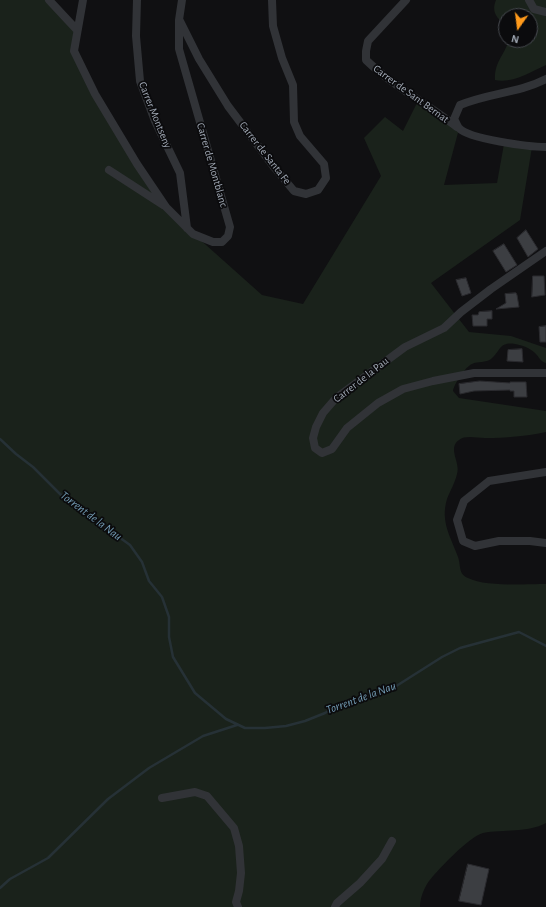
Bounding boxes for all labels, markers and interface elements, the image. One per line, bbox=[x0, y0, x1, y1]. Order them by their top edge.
north arrow bbox=[498, 8, 538, 48]
text: N bbox=[510, 33, 520, 45]
street label: Carrer de Sant Bernat bbox=[371, 62, 451, 126]
street label: Carrer Montseny bbox=[136, 80, 174, 150]
street label: Carrer de Santa Fe bbox=[236, 119, 294, 187]
street label: Carrer de Montblanc bbox=[194, 121, 230, 209]
street label: Carrer de la Pau bbox=[331, 354, 391, 406]
water label: Torrent de la Nau bbox=[57, 488, 125, 544]
water label: Torrent de la Nau bbox=[324, 679, 398, 717]

